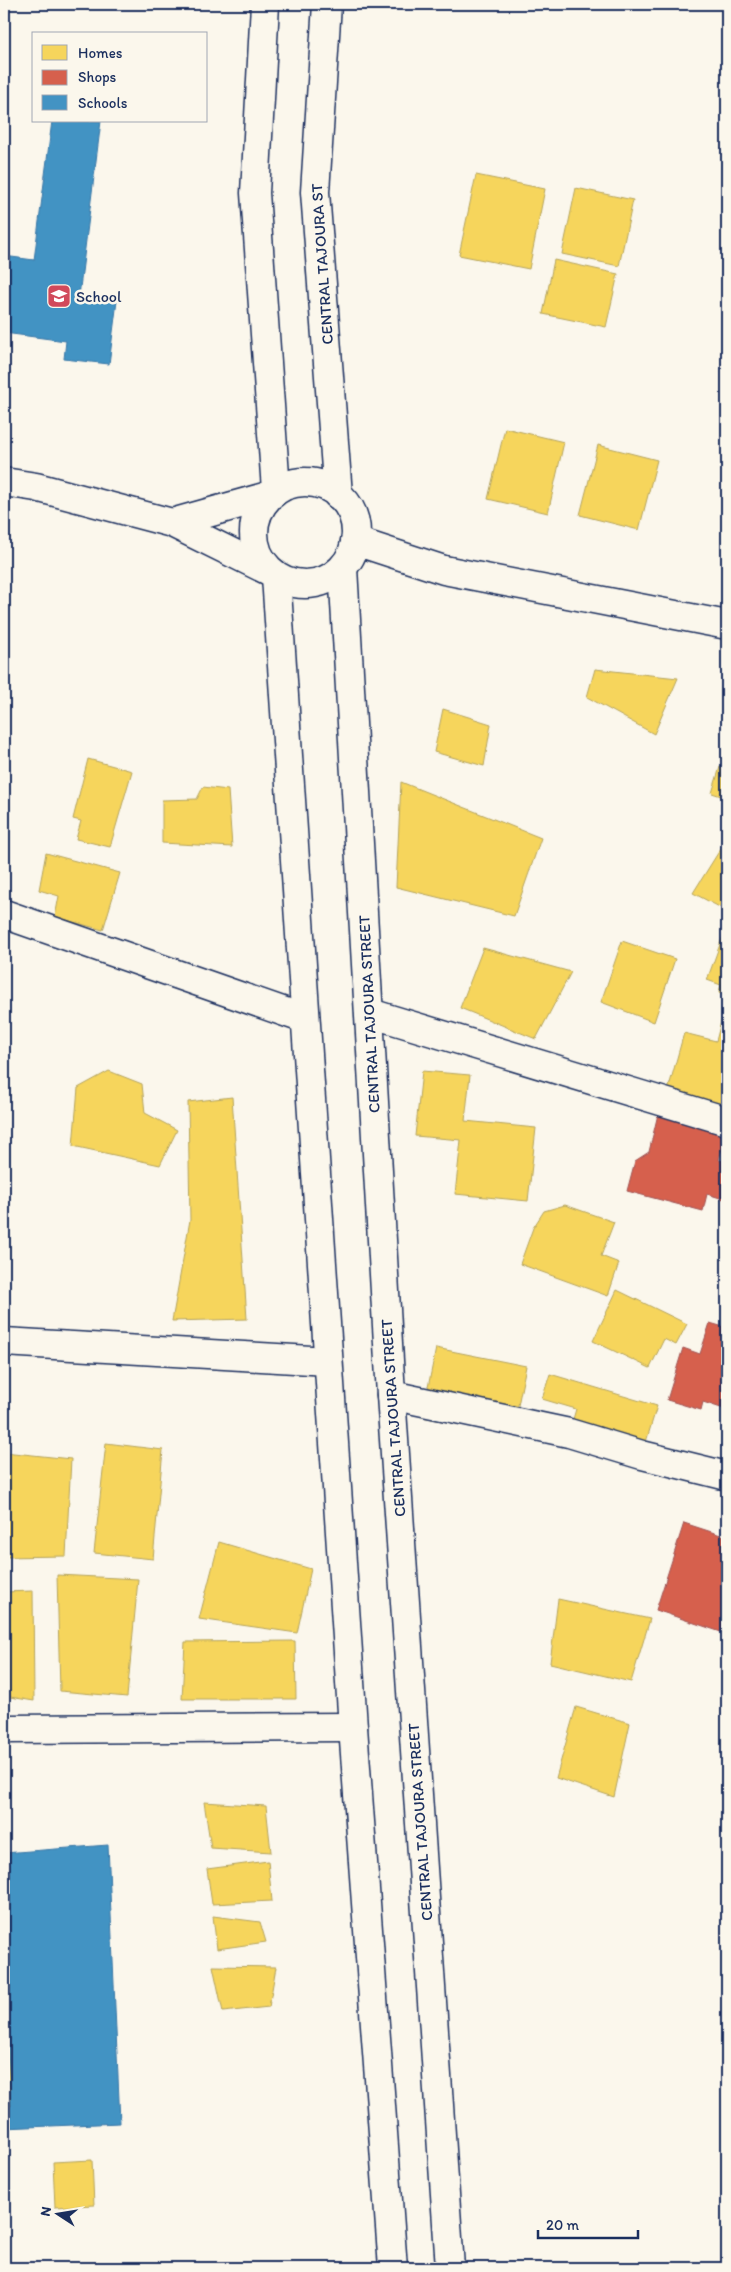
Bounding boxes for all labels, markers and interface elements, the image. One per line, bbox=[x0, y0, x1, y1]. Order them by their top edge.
legend bbox=[32, 32, 208, 122]
text: Homes bbox=[78, 44, 123, 62]
text: Shops bbox=[78, 68, 117, 86]
text: Schools bbox=[78, 94, 128, 112]
street label: CENTRAL TAJOURA ST bbox=[307, 183, 337, 345]
school or university icon: School bbox=[46, 283, 72, 309]
place label: School bbox=[76, 287, 122, 306]
street label: CENTRAL TAJOURA STREET bbox=[354, 915, 384, 1113]
street label: CENTRAL TAJOURA STREET bbox=[377, 1318, 409, 1518]
street label: CENTRAL TAJOURA STREET bbox=[404, 1722, 436, 1922]
north arrow bbox=[32, 2190, 82, 2240]
text: N bbox=[36, 2205, 55, 2218]
scale bar bbox=[538, 2207, 638, 2239]
text: 20 m bbox=[546, 2216, 580, 2234]

